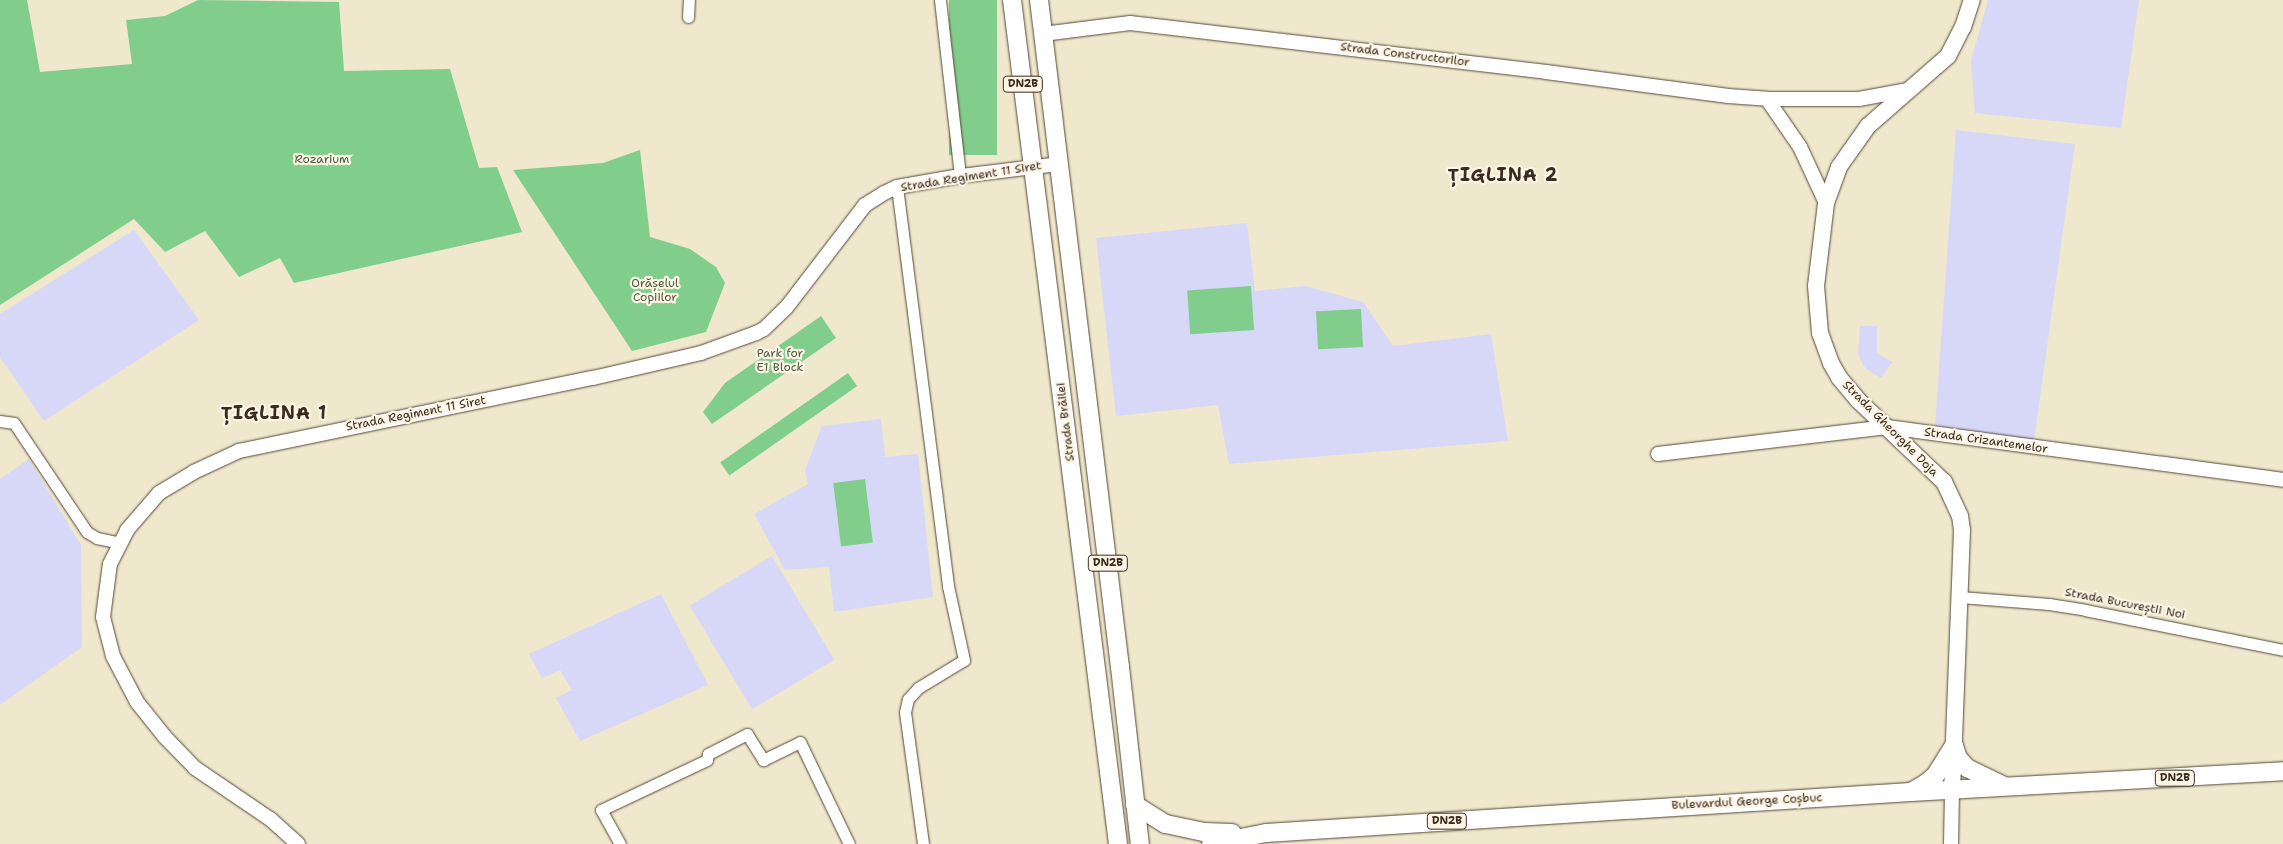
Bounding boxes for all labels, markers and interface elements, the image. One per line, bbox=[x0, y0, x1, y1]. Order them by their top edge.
street label: Strada Constructorilor bbox=[1339, 40, 1471, 70]
road number: DN2B bbox=[1002, 76, 1044, 92]
park label: Rozarium bbox=[295, 153, 349, 167]
street label: Strada Regiment 11 Siret bbox=[900, 159, 1042, 195]
district label: ȚIGLINA 2 bbox=[1447, 164, 1559, 186]
park label: Orășelul Copiilor bbox=[631, 277, 679, 305]
park label: Park for E1 Block bbox=[757, 347, 803, 375]
street label: Strada Gheorghe Doja bbox=[1839, 378, 1941, 480]
street label: Strada Brăilei bbox=[1054, 382, 1078, 462]
street label: Strada Regiment 11 Siret bbox=[345, 393, 487, 435]
district label: ȚIGLINA 1 bbox=[220, 402, 328, 424]
street label: Strada Crizantemelor bbox=[1923, 425, 2049, 457]
road number: DN2B bbox=[1087, 554, 1129, 572]
street label: Strada Bucureștii Noi bbox=[2064, 585, 2186, 623]
road number: DN2B bbox=[2154, 770, 2196, 786]
street label: Bulevardul George Coșbuc bbox=[1671, 791, 1823, 813]
road number: DN2B bbox=[1426, 812, 1468, 829]

